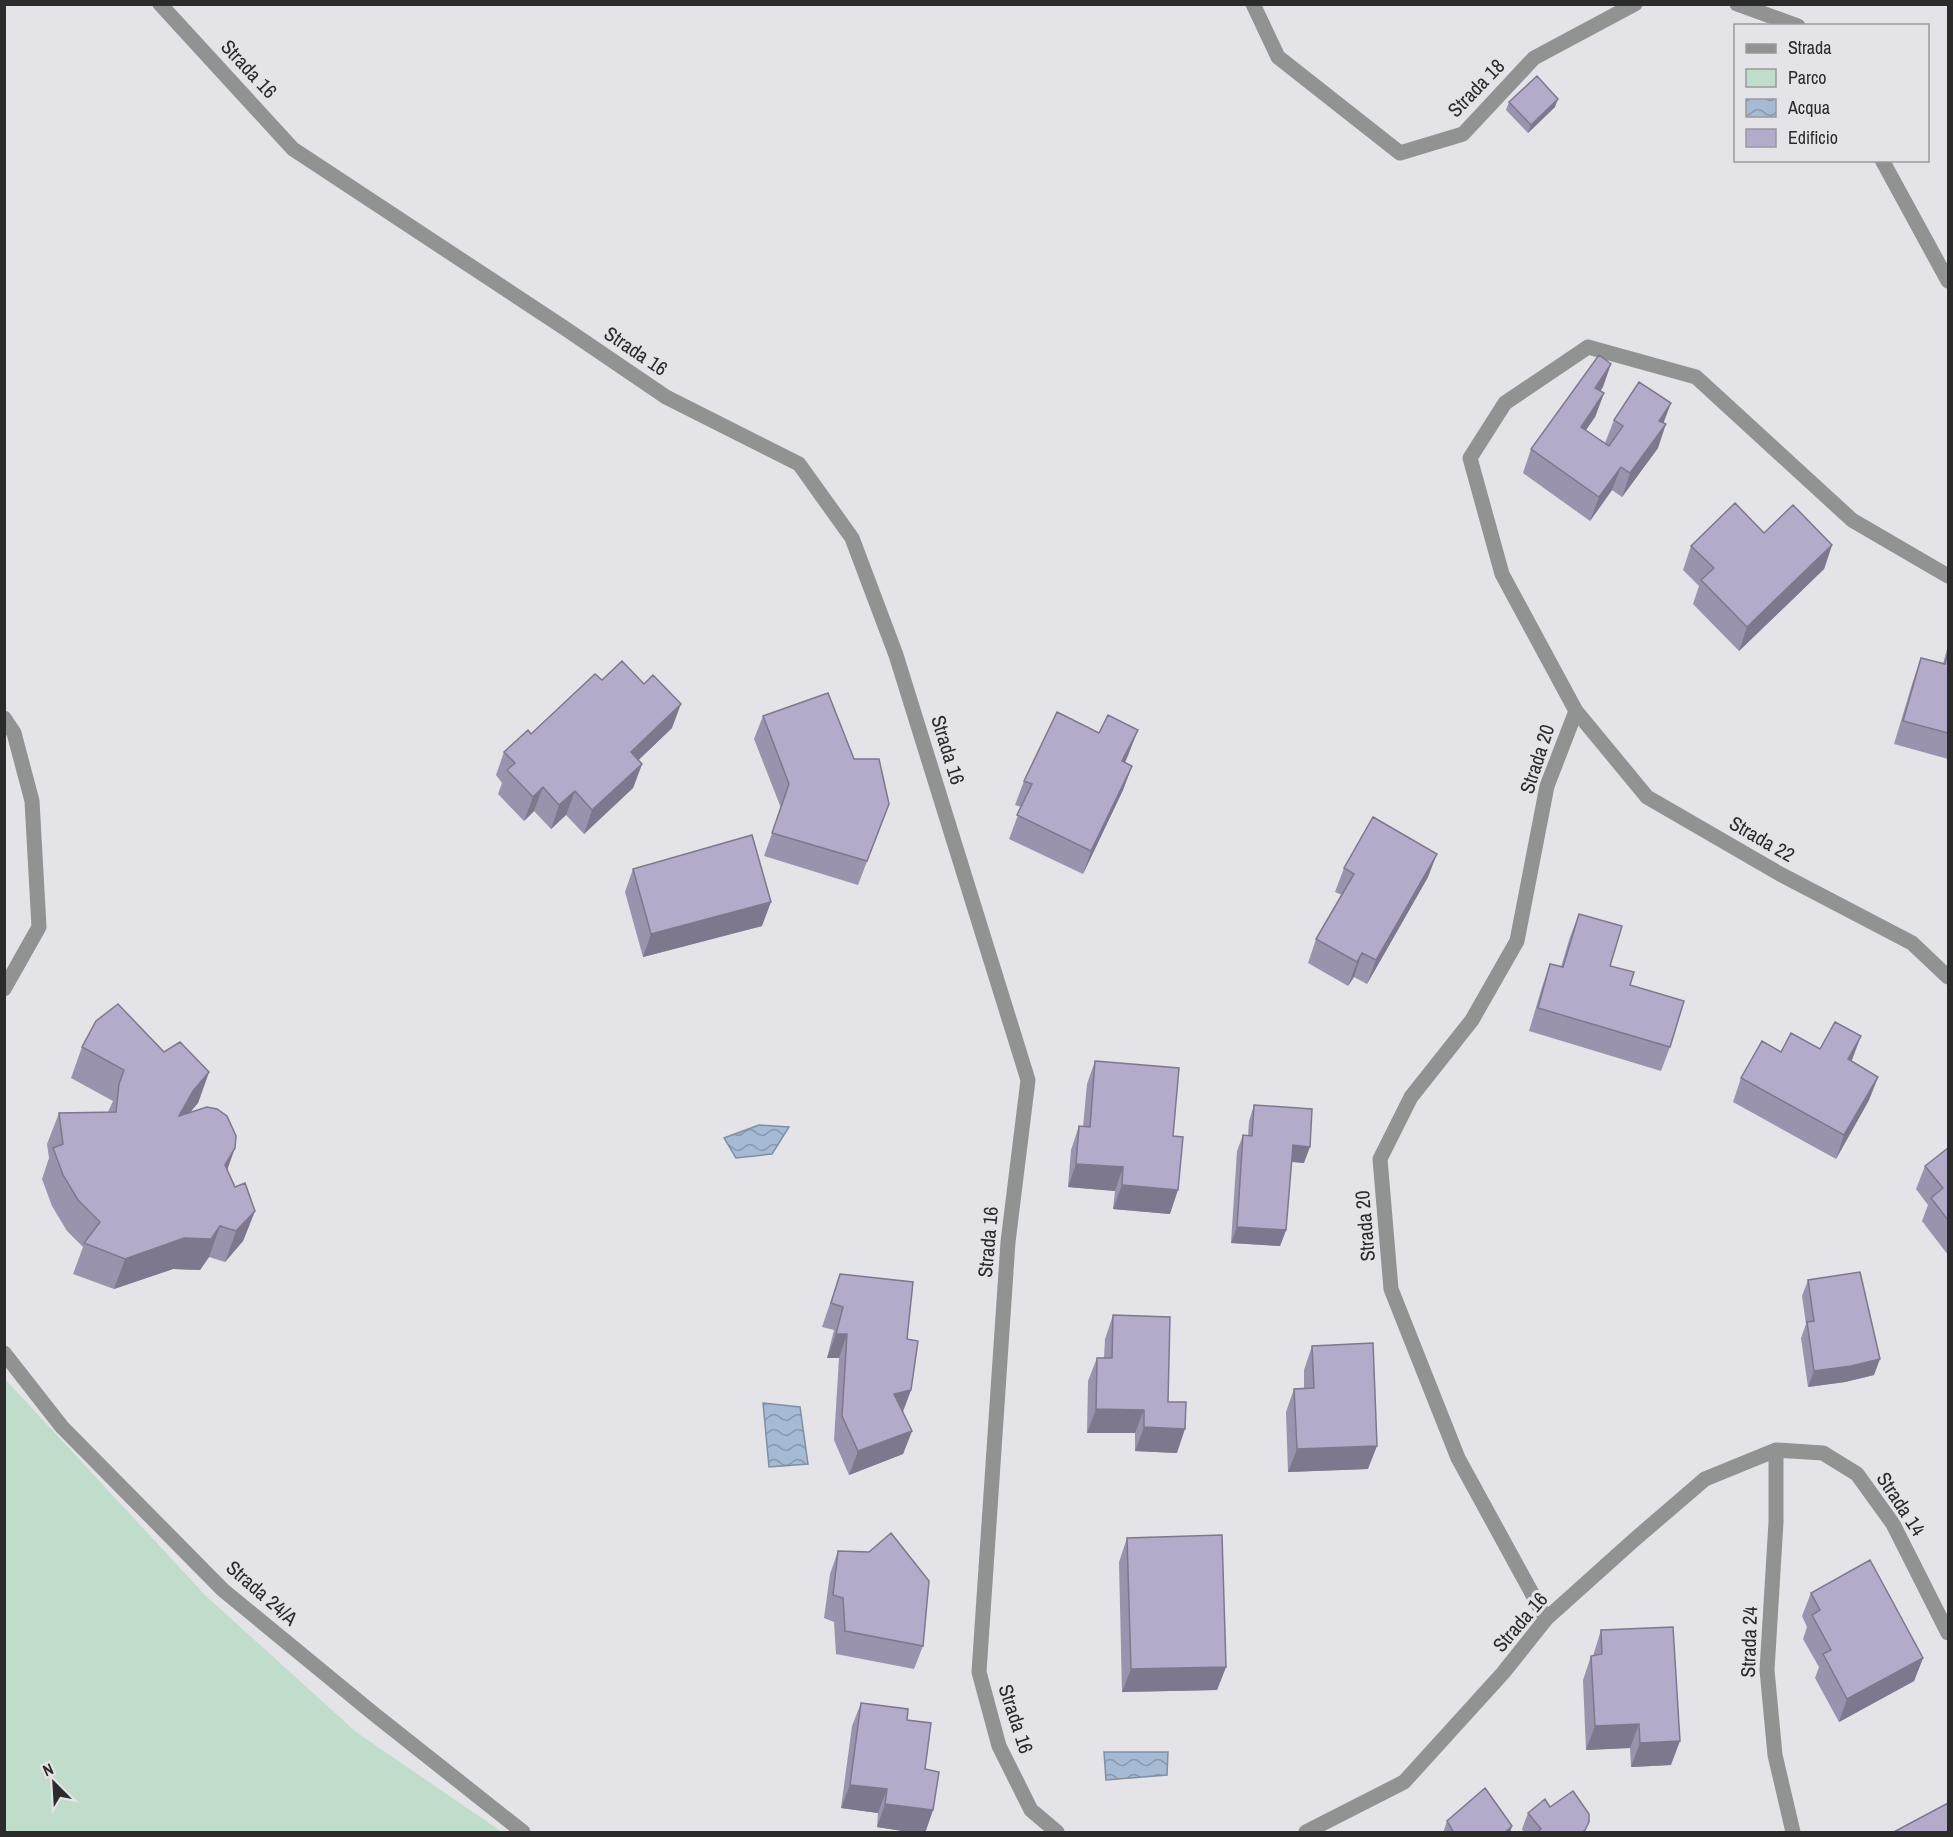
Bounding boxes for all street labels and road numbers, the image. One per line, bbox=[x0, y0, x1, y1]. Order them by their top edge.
street label: Strada 16 bbox=[215, 33, 283, 104]
street label: Strada 18 bbox=[1441, 53, 1510, 123]
street label: Strada 16 bbox=[599, 320, 673, 382]
street label: Strada 16 bbox=[925, 712, 972, 788]
street label: Strada 20 bbox=[1513, 721, 1560, 797]
street label: Strada 22 bbox=[1725, 809, 1800, 868]
street label: Strada 20 bbox=[1348, 1189, 1381, 1263]
street label: Strada 16 bbox=[971, 1205, 1004, 1279]
street label: Strada 14 bbox=[1871, 1467, 1932, 1541]
street label: Strada 24/A bbox=[221, 1554, 304, 1631]
street label: Strada 16 bbox=[1486, 1586, 1553, 1657]
street label: Strada 24 bbox=[1734, 1606, 1763, 1678]
street label: Strada 16 bbox=[993, 1681, 1040, 1757]

